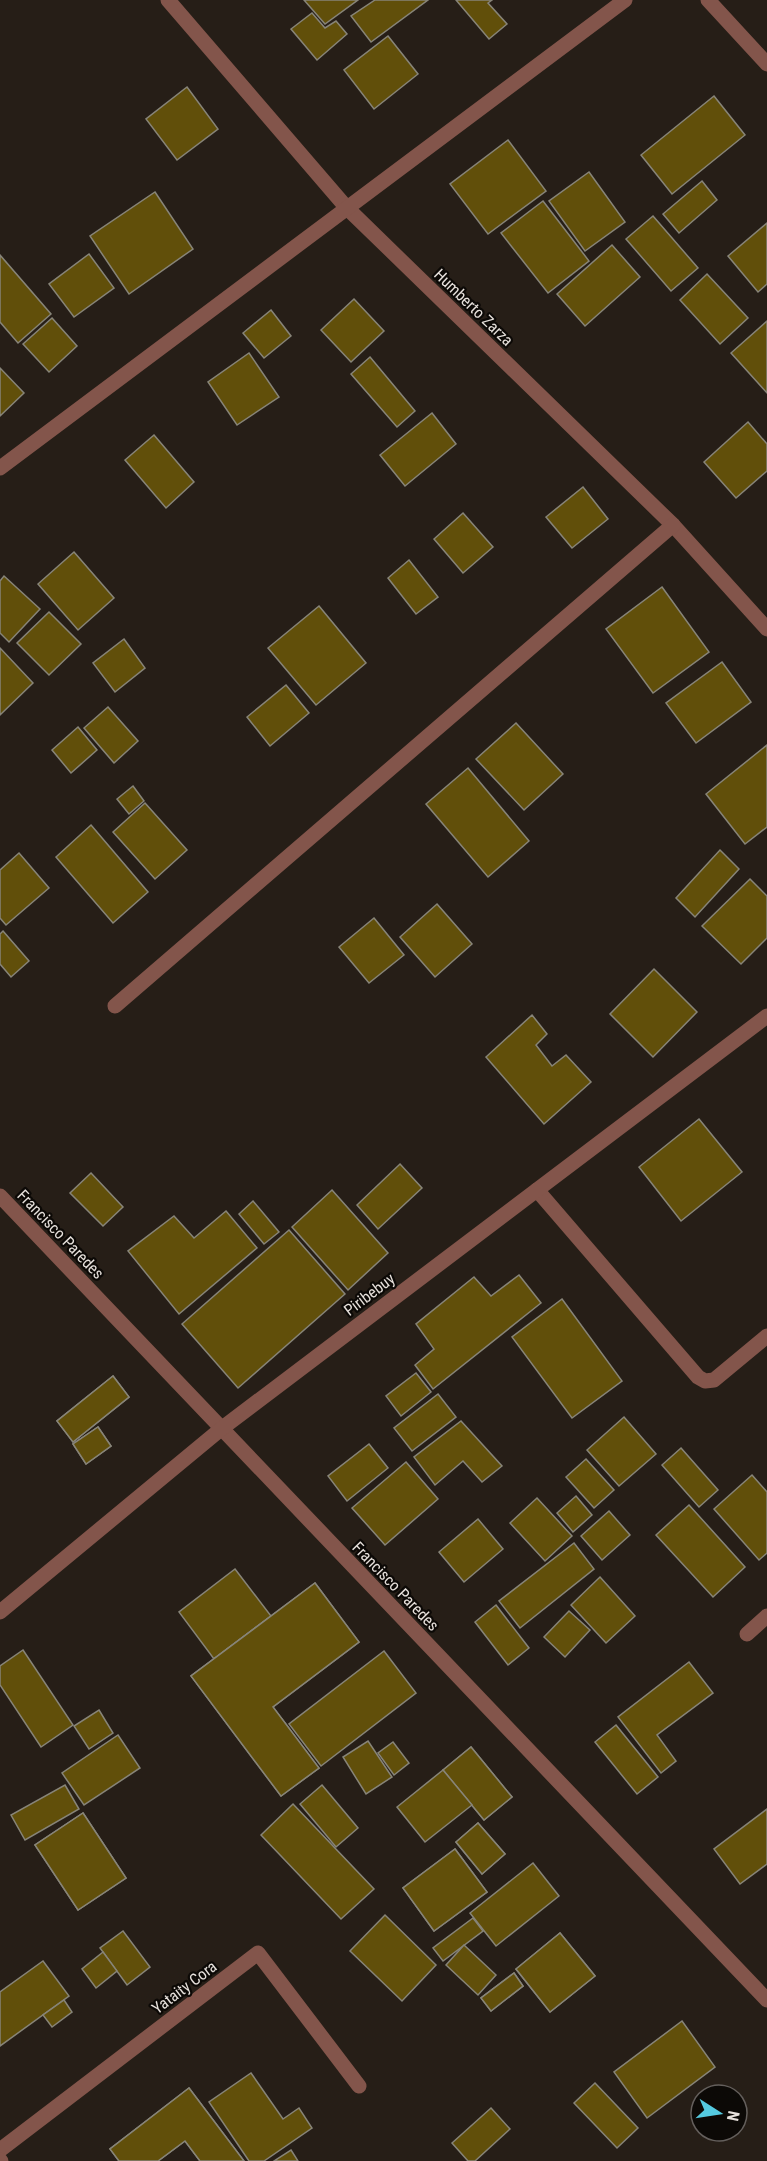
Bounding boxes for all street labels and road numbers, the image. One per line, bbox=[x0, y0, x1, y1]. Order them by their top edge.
street label: Humberto Zarza bbox=[430, 265, 517, 350]
street label: Francisco Paredes bbox=[13, 1186, 108, 1283]
street label: Piribebuy bbox=[340, 1269, 399, 1320]
street label: Francisco Paredes bbox=[348, 1538, 443, 1635]
street label: Yataity Cora bbox=[148, 1957, 220, 2018]

